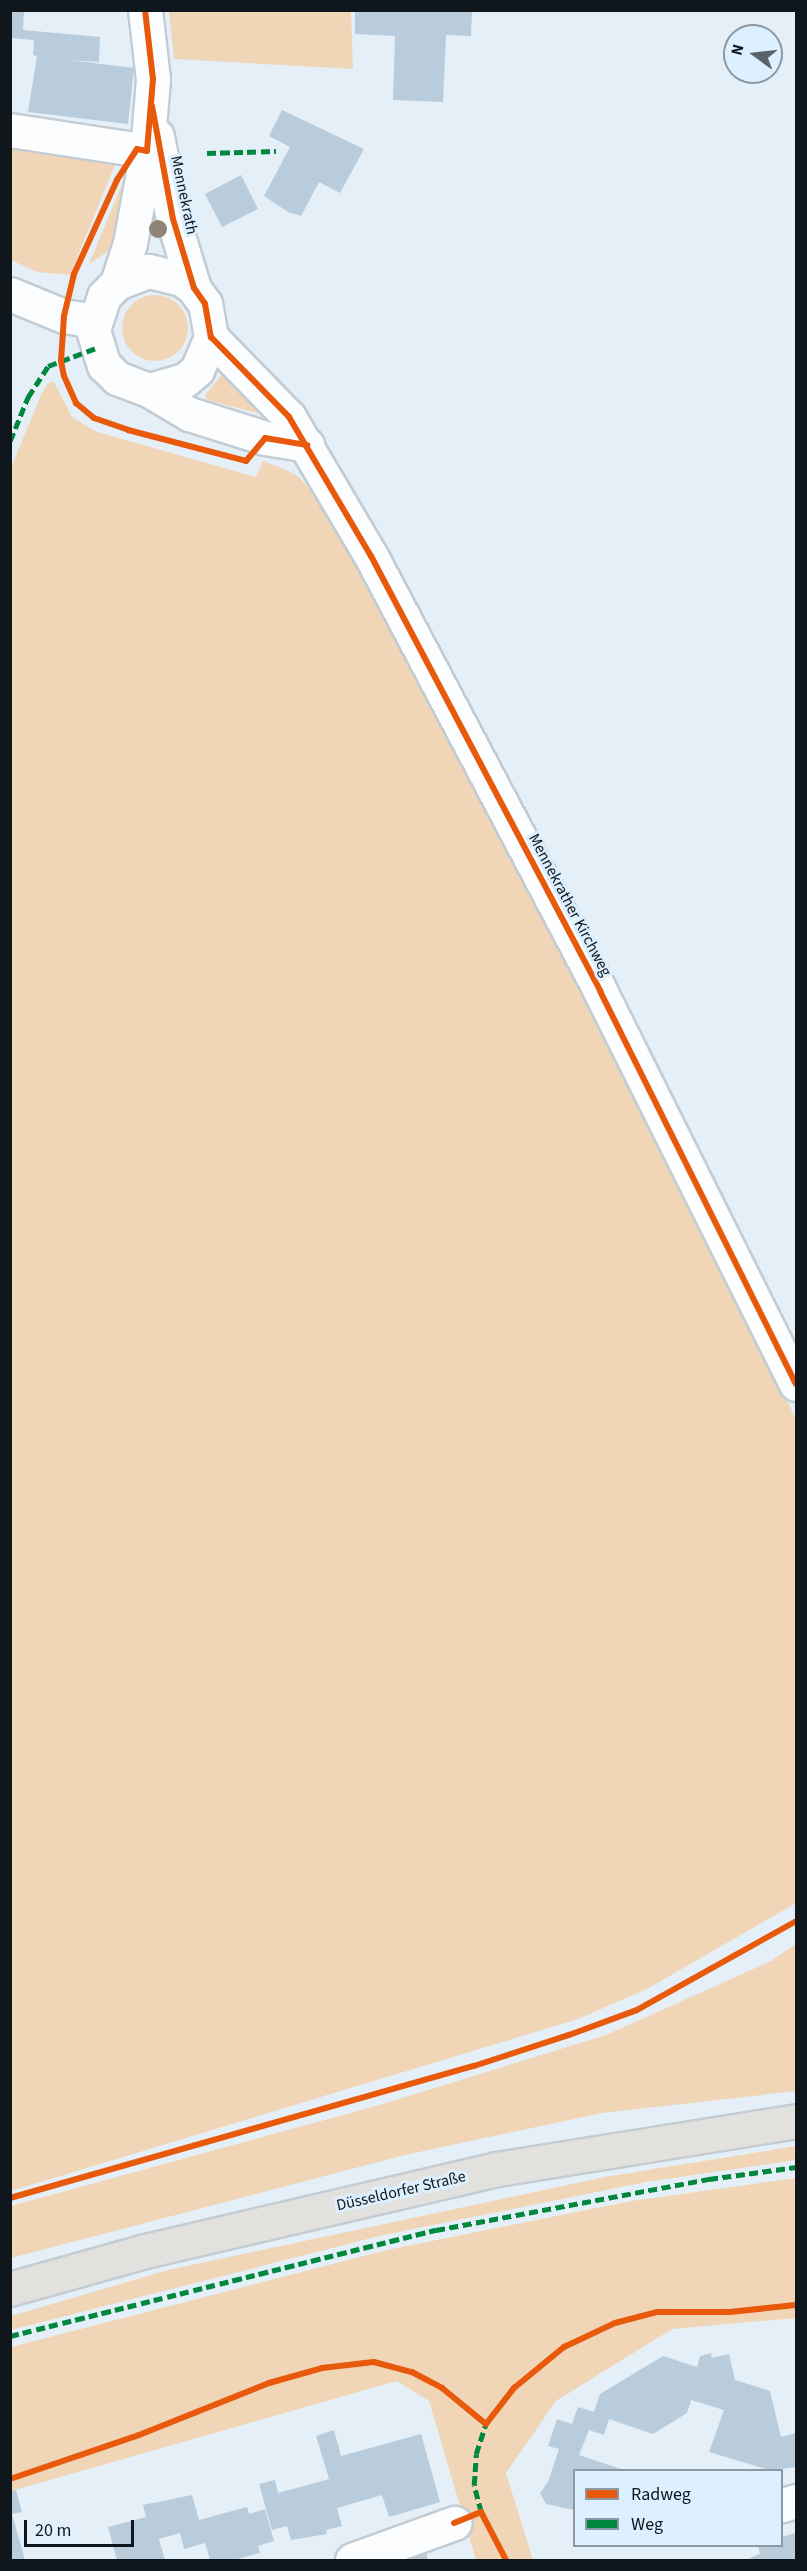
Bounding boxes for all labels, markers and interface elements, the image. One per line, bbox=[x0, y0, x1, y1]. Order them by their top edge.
north arrow bbox=[723, 24, 783, 84]
text: N bbox=[726, 42, 750, 58]
street label: Mennekrath bbox=[166, 154, 202, 236]
street label: Mennekrather Kirchweg bbox=[524, 830, 616, 980]
street label: Düsseldorfer Straße bbox=[334, 2167, 468, 2215]
legend bbox=[573, 2469, 783, 2547]
text: Radweg bbox=[631, 2482, 691, 2507]
scale bar bbox=[27, 2508, 136, 2546]
text: Weg bbox=[631, 2512, 663, 2537]
text: 20 m bbox=[35, 2518, 71, 2543]

